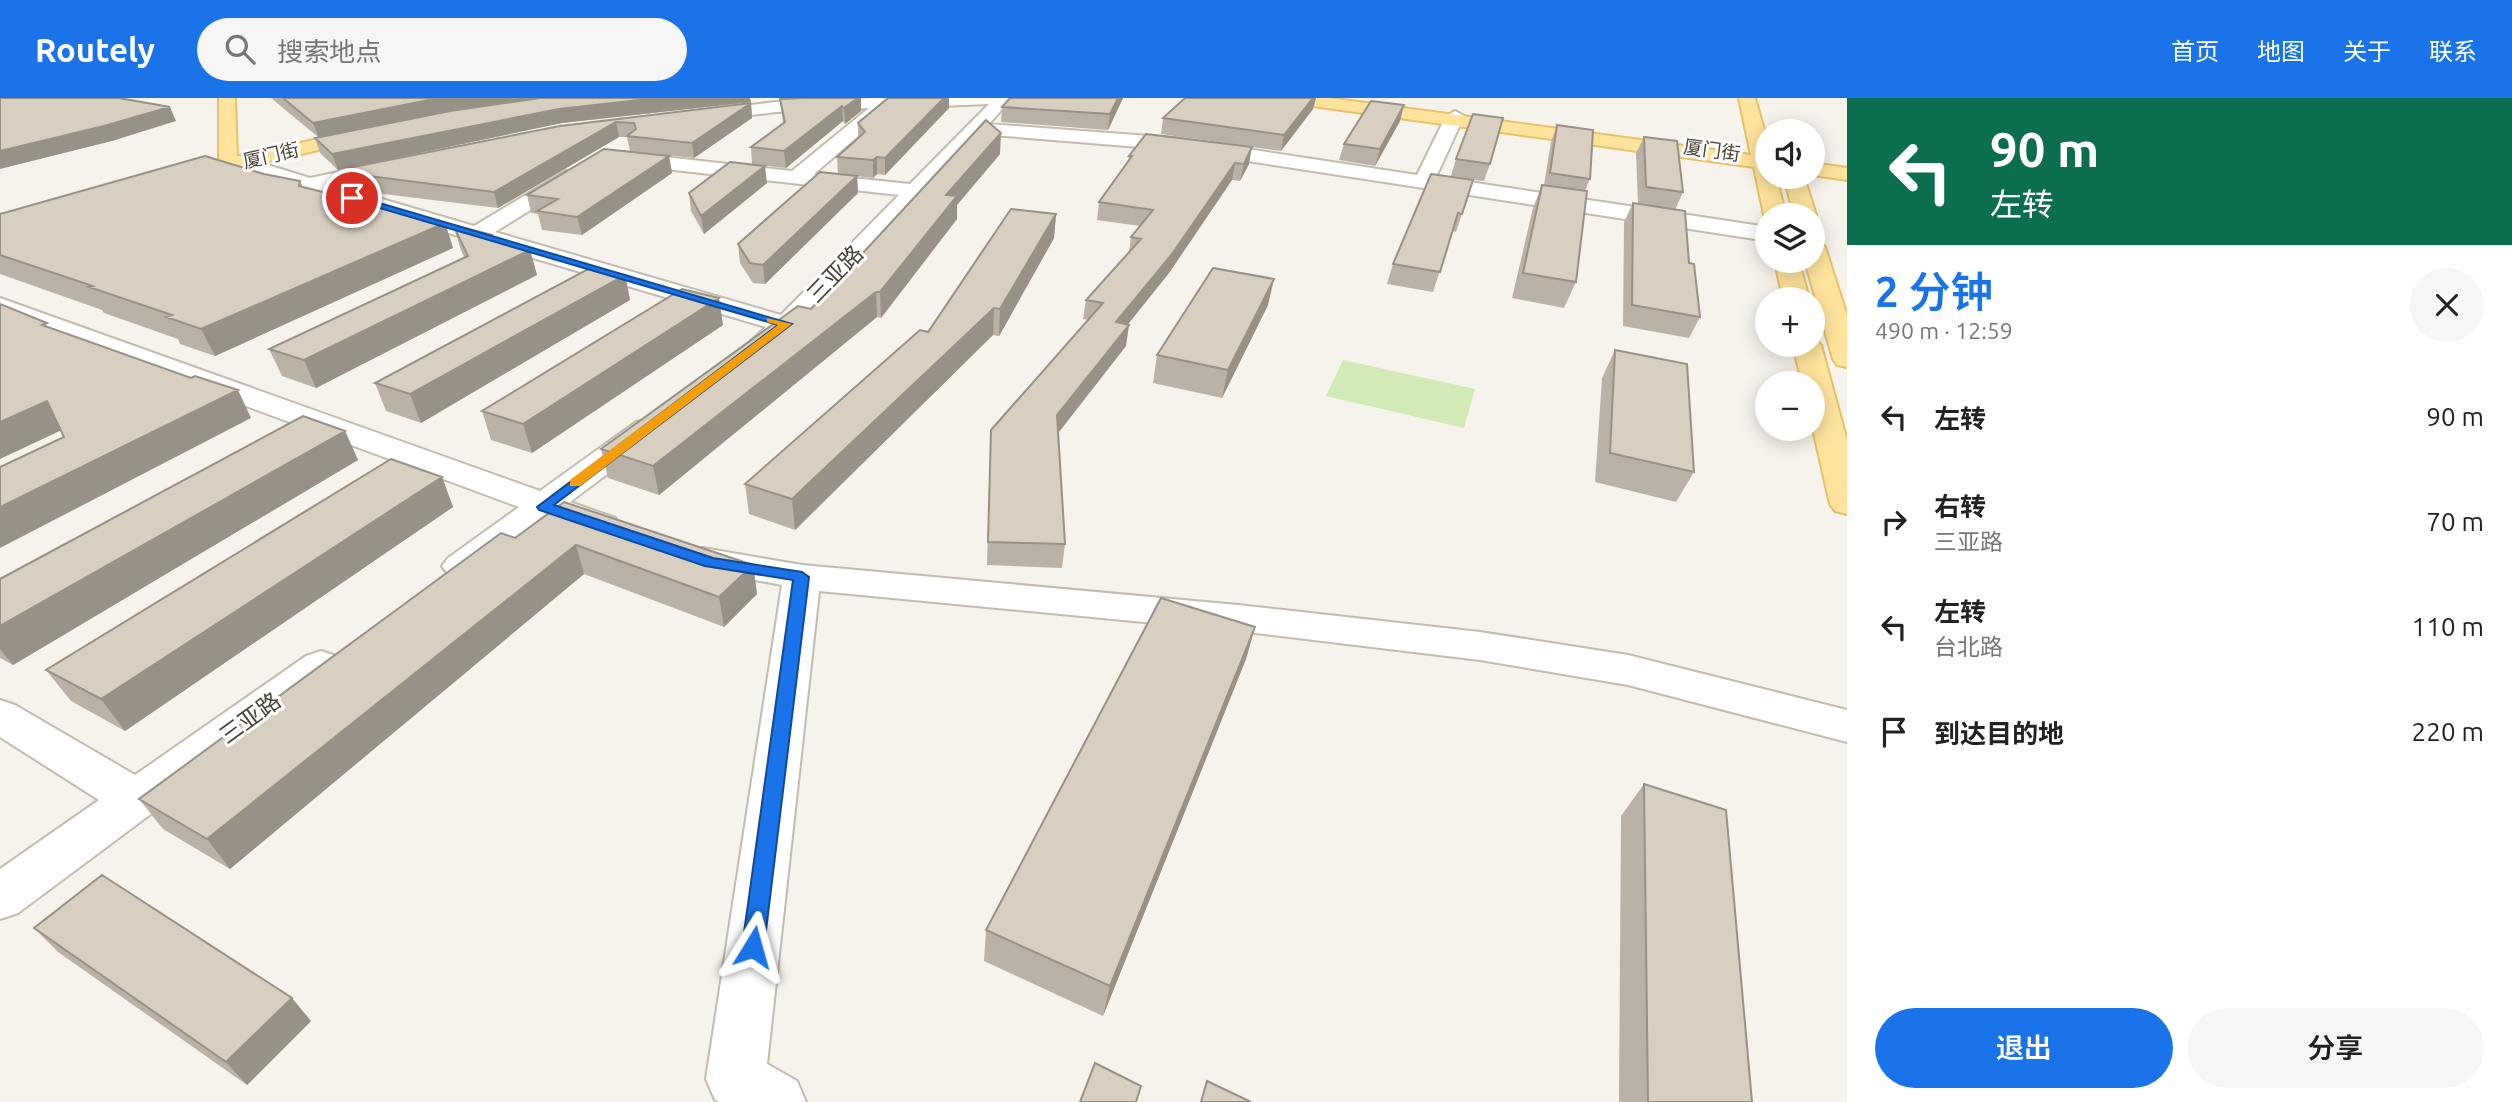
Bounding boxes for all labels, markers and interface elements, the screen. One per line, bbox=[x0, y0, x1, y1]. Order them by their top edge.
search box bbox=[197, 18, 687, 81]
icon: search bbox=[221, 30, 259, 68]
text: Routely bbox=[35, 31, 155, 68]
text: 搜索地点 bbox=[277, 37, 381, 66]
text: 首页 bbox=[2171, 38, 2219, 65]
text: 地图 bbox=[2257, 38, 2305, 65]
text: 关于 bbox=[2343, 38, 2391, 65]
text: 联系 bbox=[2429, 38, 2477, 65]
map controls bbox=[1755, 119, 1825, 441]
button: sound bbox=[1755, 119, 1825, 189]
text: 90 m bbox=[1990, 121, 2099, 176]
icon: left bbox=[1875, 126, 1966, 217]
street label: 厦门街 bbox=[1682, 135, 1742, 165]
street label: 厦门街 bbox=[241, 138, 301, 172]
pin bbox=[322, 168, 382, 228]
icon: arrive bbox=[333, 179, 371, 217]
text: 左转 bbox=[1990, 186, 2054, 222]
button: layers bbox=[1755, 203, 1825, 273]
street label: 三亚路 bbox=[802, 240, 868, 307]
text: 2 分钟 bbox=[1875, 268, 1993, 315]
button: close bbox=[2410, 268, 2484, 342]
button: + bbox=[1755, 287, 1825, 357]
text: 490 m · 12:59 bbox=[1875, 318, 2013, 343]
button: − bbox=[1755, 371, 1825, 441]
icon: left bbox=[1875, 398, 1913, 436]
text: 90 m bbox=[2426, 402, 2484, 431]
text: 左转 bbox=[1934, 404, 1986, 433]
text: 右转 bbox=[1934, 492, 1986, 521]
icon: right bbox=[1875, 503, 1913, 541]
text: 70 m bbox=[2426, 507, 2484, 536]
text: 三亚路 bbox=[1934, 529, 2003, 554]
text: 左转 bbox=[1934, 597, 1986, 626]
icon: left bbox=[1875, 608, 1913, 646]
text: 110 m bbox=[2412, 612, 2484, 641]
text: 台北路 bbox=[1934, 634, 2003, 659]
street label: 三亚路 bbox=[214, 687, 285, 748]
icon: arrive bbox=[1875, 713, 1913, 751]
text: 220 m bbox=[2412, 717, 2484, 746]
text: 到达目的地 bbox=[1934, 719, 2064, 748]
position arrow bbox=[716, 910, 790, 984]
button: 退出 bbox=[1875, 1008, 2173, 1088]
button: 分享 bbox=[2187, 1008, 2484, 1088]

